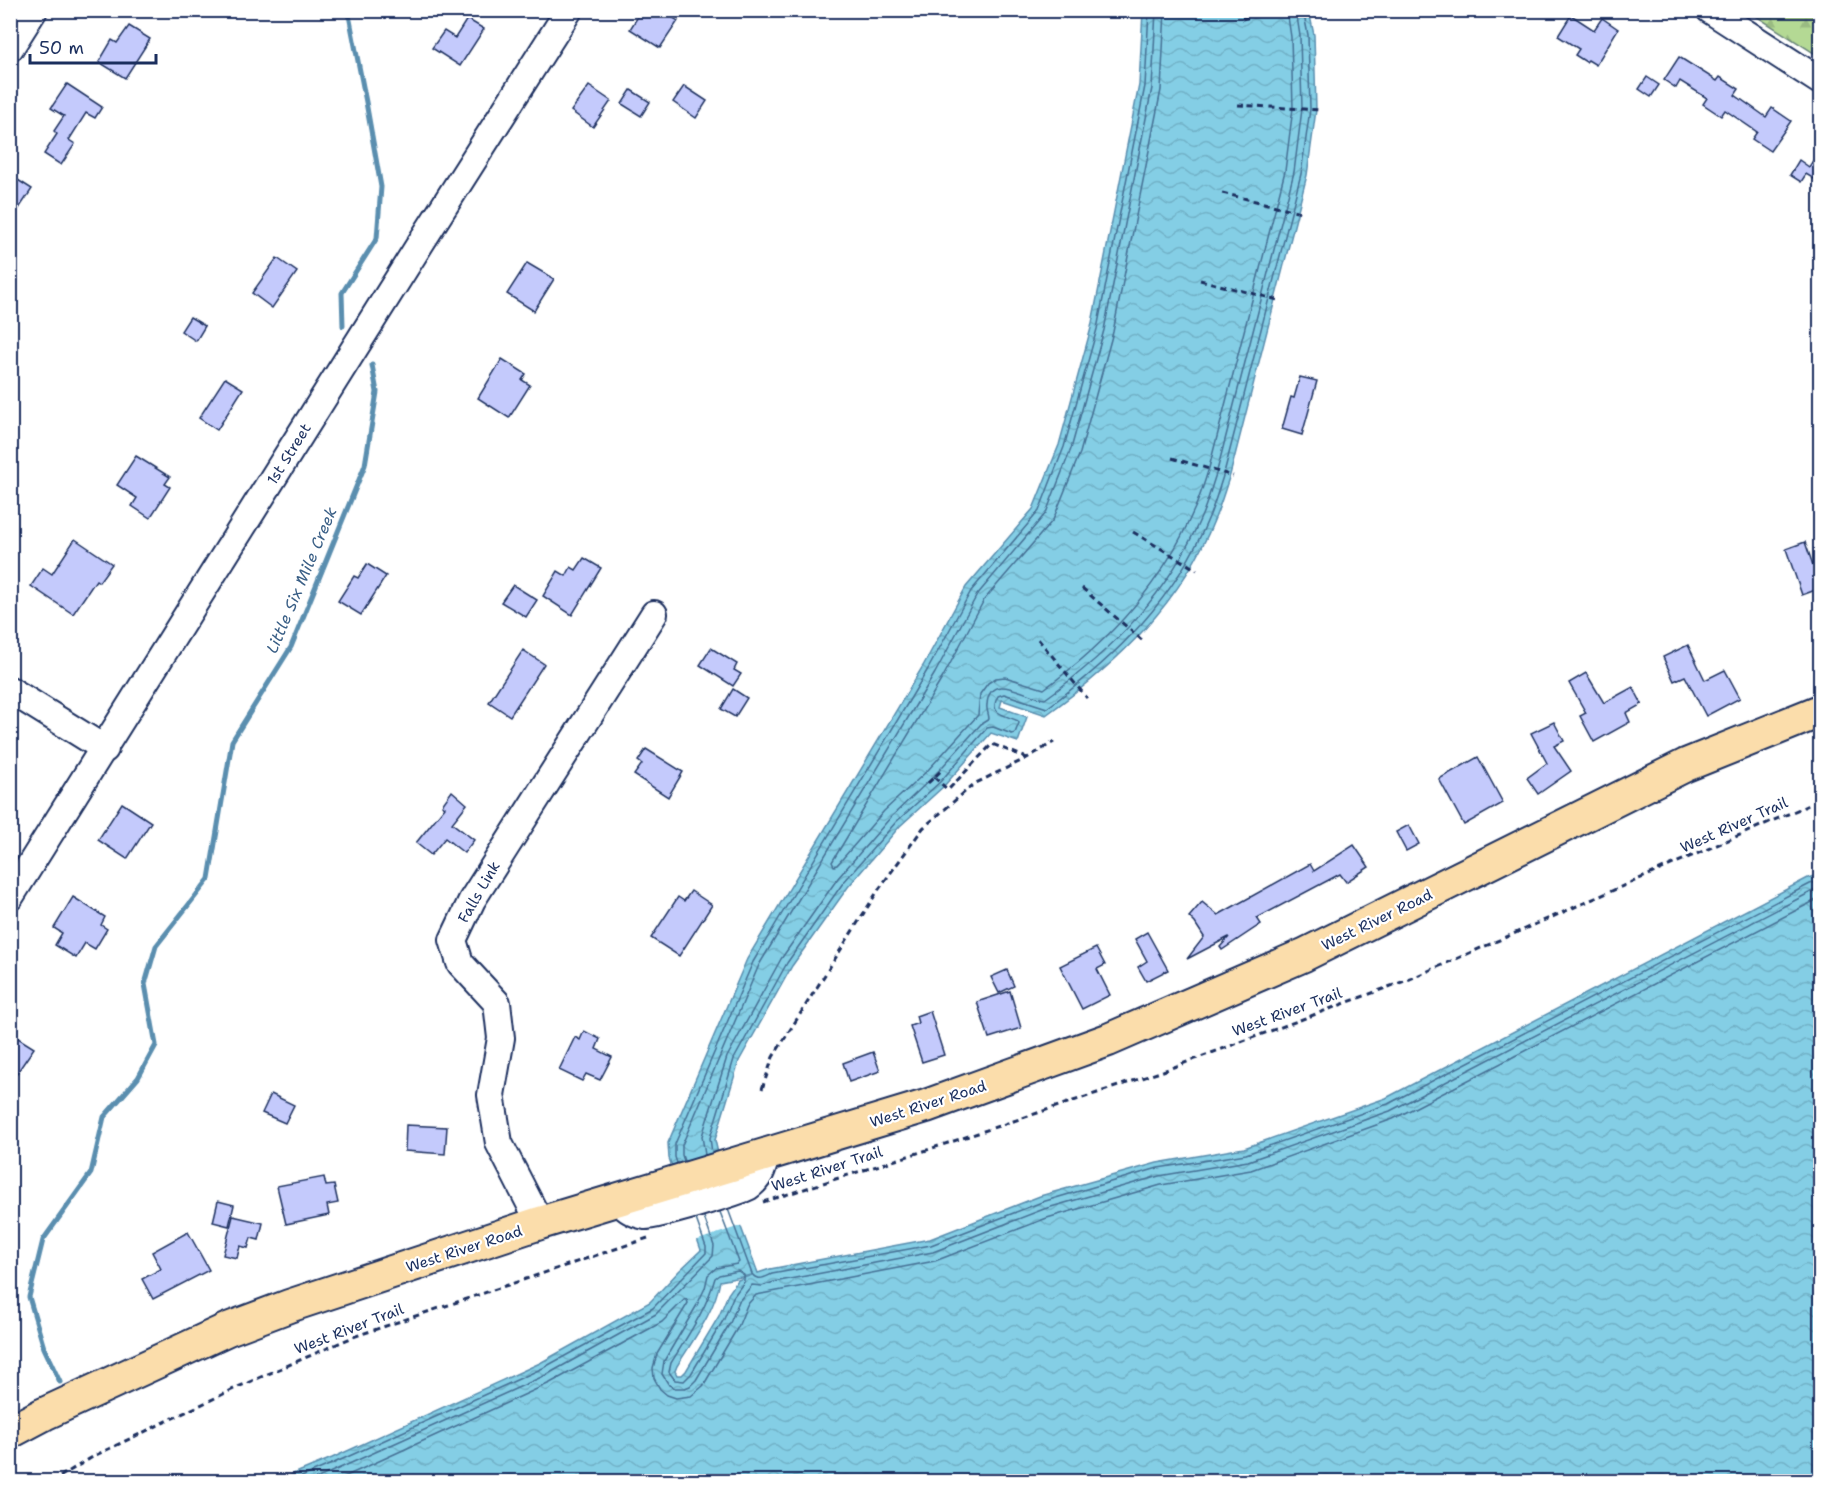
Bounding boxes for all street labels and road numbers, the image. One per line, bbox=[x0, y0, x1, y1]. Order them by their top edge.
street label: 1st Street bbox=[262, 420, 316, 488]
street label: West River Trail bbox=[1677, 792, 1791, 858]
street label: Falls Link bbox=[453, 858, 505, 926]
street label: West River Road bbox=[1318, 884, 1436, 956]
street label: West River Trail bbox=[1229, 983, 1345, 1041]
street label: West River Road bbox=[867, 1076, 989, 1132]
street label: West River Trail bbox=[769, 1141, 885, 1196]
street label: West River Road bbox=[403, 1221, 525, 1277]
street label: West River Trail bbox=[291, 1299, 407, 1359]

